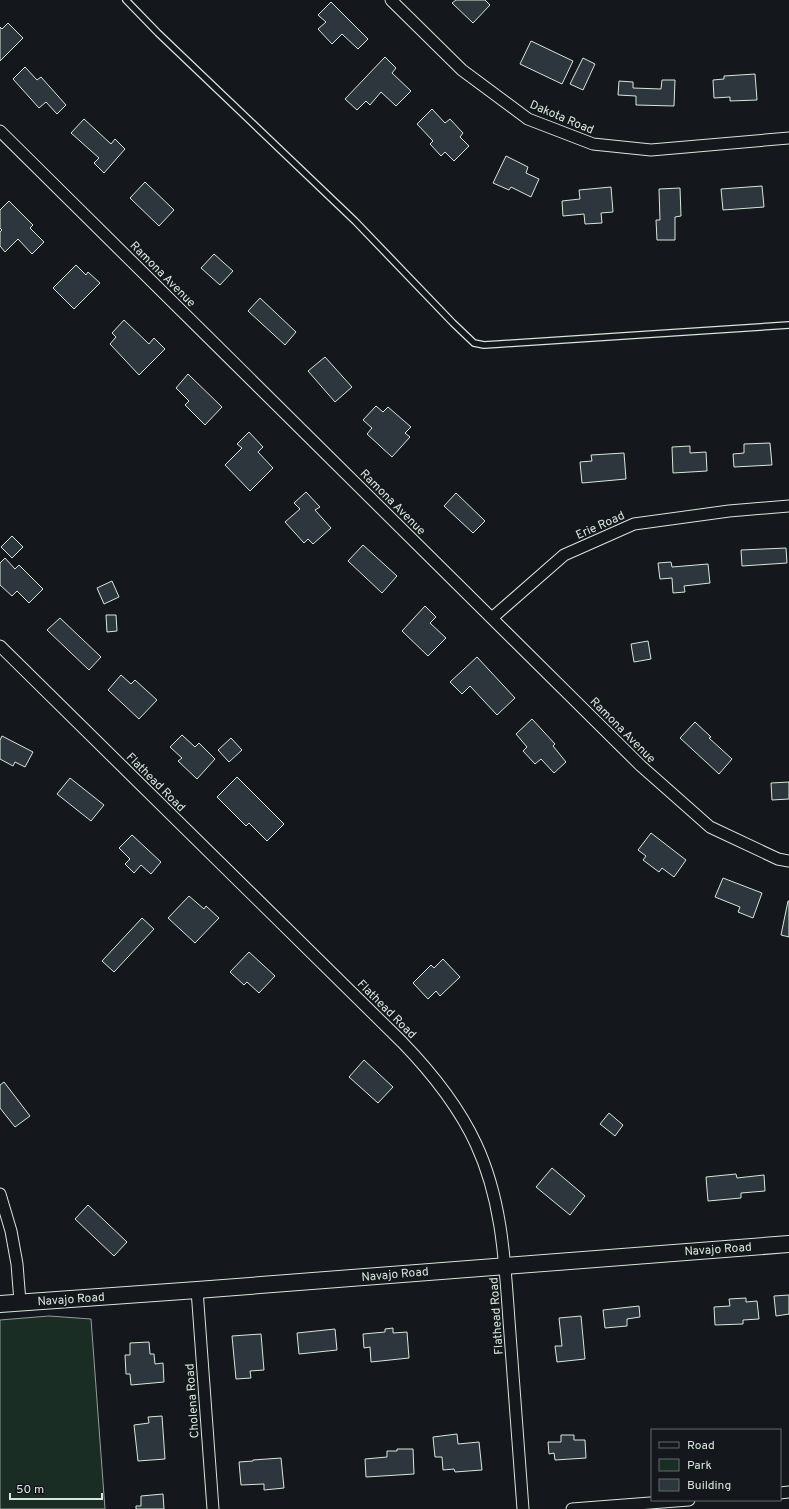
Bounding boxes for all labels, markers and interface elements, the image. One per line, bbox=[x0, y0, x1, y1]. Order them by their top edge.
street label: Dakota Road bbox=[527, 97, 596, 139]
street label: Ramona Avenue bbox=[126, 238, 199, 311]
street label: Ramona Avenue bbox=[356, 466, 429, 539]
street label: Erie Road bbox=[573, 508, 627, 544]
street label: Ramona Avenue bbox=[586, 694, 659, 767]
street label: Flathead Road bbox=[122, 750, 188, 816]
street label: Flathead Road bbox=[353, 977, 419, 1043]
street label: Navajo Road bbox=[684, 1240, 752, 1260]
street label: Navajo Road bbox=[361, 1264, 429, 1286]
street label: Flathead Road bbox=[486, 1277, 508, 1355]
street label: Navajo Road bbox=[37, 1290, 105, 1310]
street label: Cholena Road bbox=[182, 1363, 204, 1439]
legend bbox=[651, 1429, 781, 1501]
text: Road bbox=[687, 1438, 715, 1454]
text: Park bbox=[687, 1458, 712, 1474]
scale bar bbox=[10, 1475, 102, 1501]
text: Building bbox=[687, 1478, 731, 1494]
text: 50 m bbox=[16, 1482, 44, 1498]

